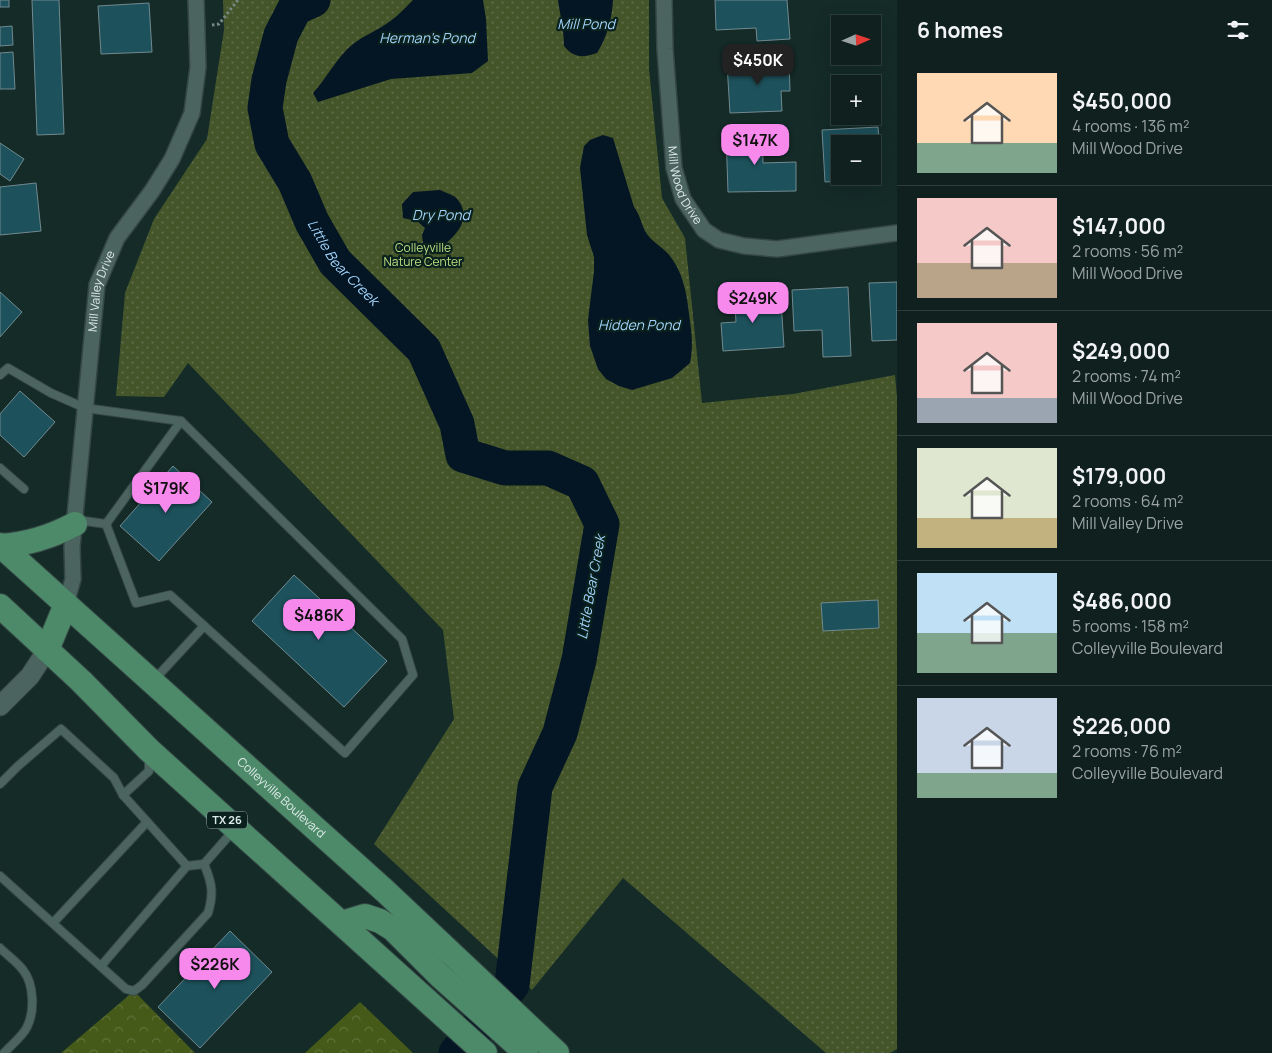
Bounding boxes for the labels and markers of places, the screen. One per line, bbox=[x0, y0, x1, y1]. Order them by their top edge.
pin: $450K bbox=[723, 44, 793, 86]
pin: $147K bbox=[720, 124, 790, 166]
pin: $249K bbox=[718, 282, 788, 324]
pin: $179K bbox=[131, 472, 201, 514]
pin: $486K bbox=[284, 598, 354, 641]
pin: $226K bbox=[180, 948, 250, 990]

